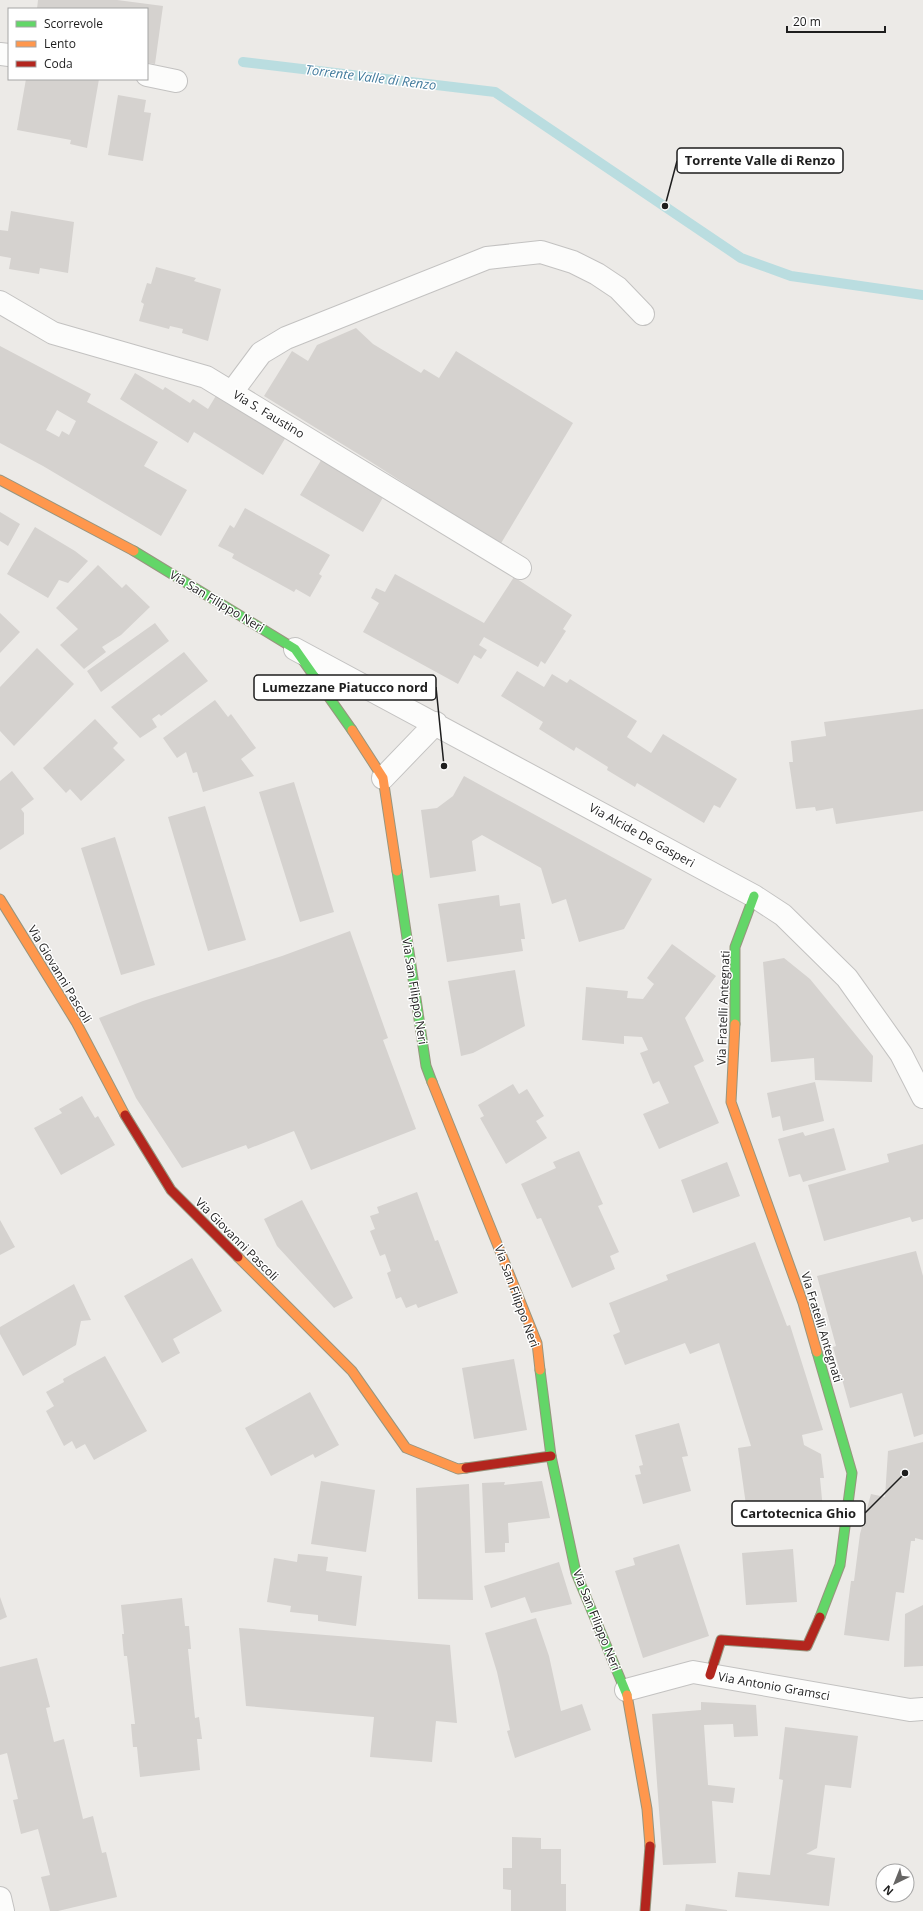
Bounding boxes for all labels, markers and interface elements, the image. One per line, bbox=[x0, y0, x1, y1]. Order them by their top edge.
legend bbox=[8, 8, 148, 80]
scale bar bbox=[787, 8, 885, 34]
text: 20 m bbox=[793, 13, 821, 30]
text: Scorrevole bbox=[44, 15, 103, 32]
text: Lento bbox=[44, 35, 76, 52]
text: Coda bbox=[44, 55, 73, 72]
water label: Torrente Valle di Renzo bbox=[305, 60, 437, 94]
callout: Torrente Valle di Renzo bbox=[677, 148, 843, 173]
text: Torrente Valle di Renzo bbox=[685, 151, 835, 169]
street label: Via S. Faustino bbox=[230, 386, 308, 442]
street label: Via San Filippo Neri bbox=[166, 566, 268, 636]
callout: Lumezzane Piatucco nord bbox=[254, 675, 436, 700]
text: Lumezzane Piatucco nord bbox=[262, 678, 428, 696]
street label: Via Alcide De Gasperi bbox=[586, 799, 698, 871]
street label: Via Giovanni Pascoli bbox=[24, 922, 96, 1026]
street label: Via San Filippo Neri bbox=[398, 936, 432, 1046]
street label: Via Fratelli Antegnati bbox=[713, 950, 733, 1066]
street label: Via Giovanni Pascoli bbox=[192, 1194, 282, 1284]
street label: Via San Filippo Neri bbox=[491, 1242, 543, 1350]
street label: Via Fratelli Antegnati bbox=[797, 1270, 847, 1384]
callout: Cartotecnica Ghio bbox=[732, 1501, 865, 1526]
text: Cartotecnica Ghio bbox=[740, 1504, 856, 1522]
street label: Via San Filippo Neri bbox=[569, 1567, 625, 1673]
street label: Via Antonio Gramsci bbox=[717, 1668, 831, 1704]
north arrow bbox=[875, 1863, 915, 1903]
text: N bbox=[879, 1882, 896, 1899]

